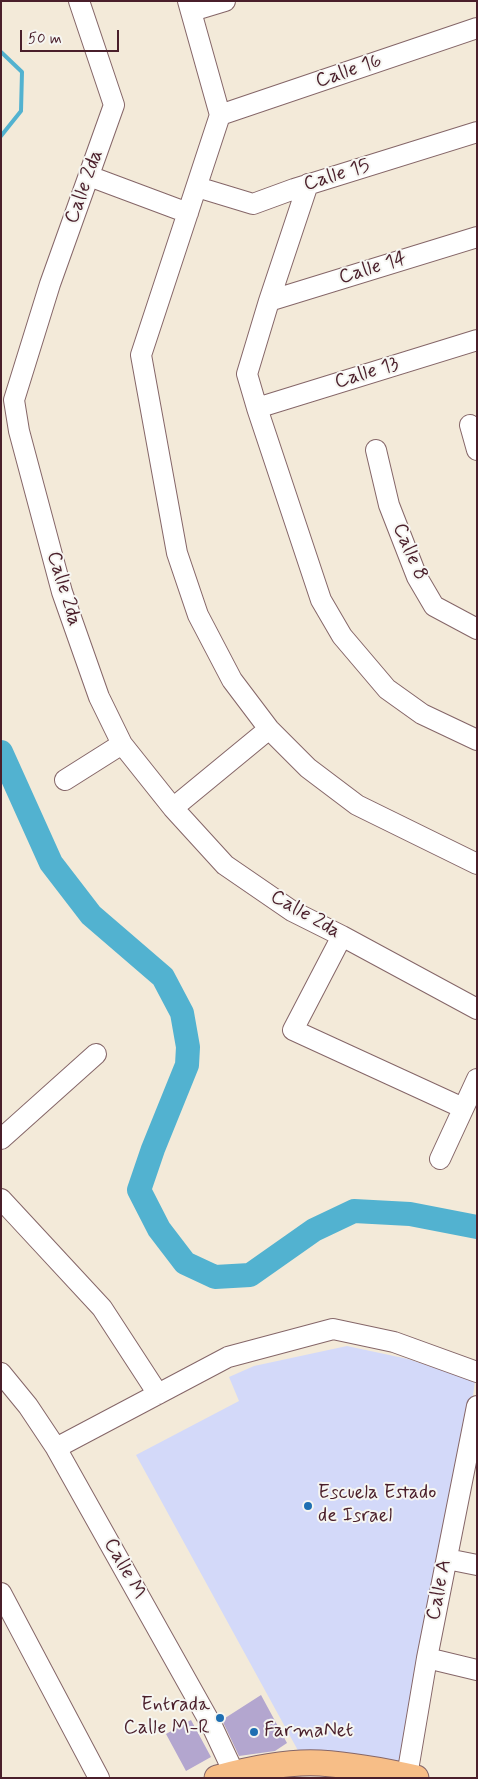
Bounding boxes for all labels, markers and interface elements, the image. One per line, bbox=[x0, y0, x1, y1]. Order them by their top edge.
scale bar bbox=[22, 20, 121, 52]
text: 50 m bbox=[28, 29, 62, 49]
street label: Calle 16 bbox=[313, 50, 385, 94]
street label: Calle 2da bbox=[61, 147, 109, 227]
street label: Calle 15 bbox=[301, 155, 373, 197]
street label: Calle 14 bbox=[336, 247, 410, 291]
street label: Calle 13 bbox=[332, 353, 402, 395]
street label: Calle 8 bbox=[386, 520, 432, 584]
street label: Calle 2da bbox=[40, 549, 86, 629]
street label: Calle 2da bbox=[266, 885, 344, 945]
place label: Escuela Estado de Israel bbox=[318, 1482, 436, 1529]
marker: Escuela Estado de Israel bbox=[302, 1500, 314, 1512]
street label: Calle M bbox=[98, 1534, 150, 1604]
street label: Calle A bbox=[422, 1558, 458, 1622]
place label: Entrada Calle M-R bbox=[123, 1694, 210, 1741]
marker: Entrada Calle M-R bbox=[214, 1712, 226, 1724]
place label: FarmaNet bbox=[264, 1720, 353, 1744]
marker: FarmaNet bbox=[248, 1726, 260, 1738]

